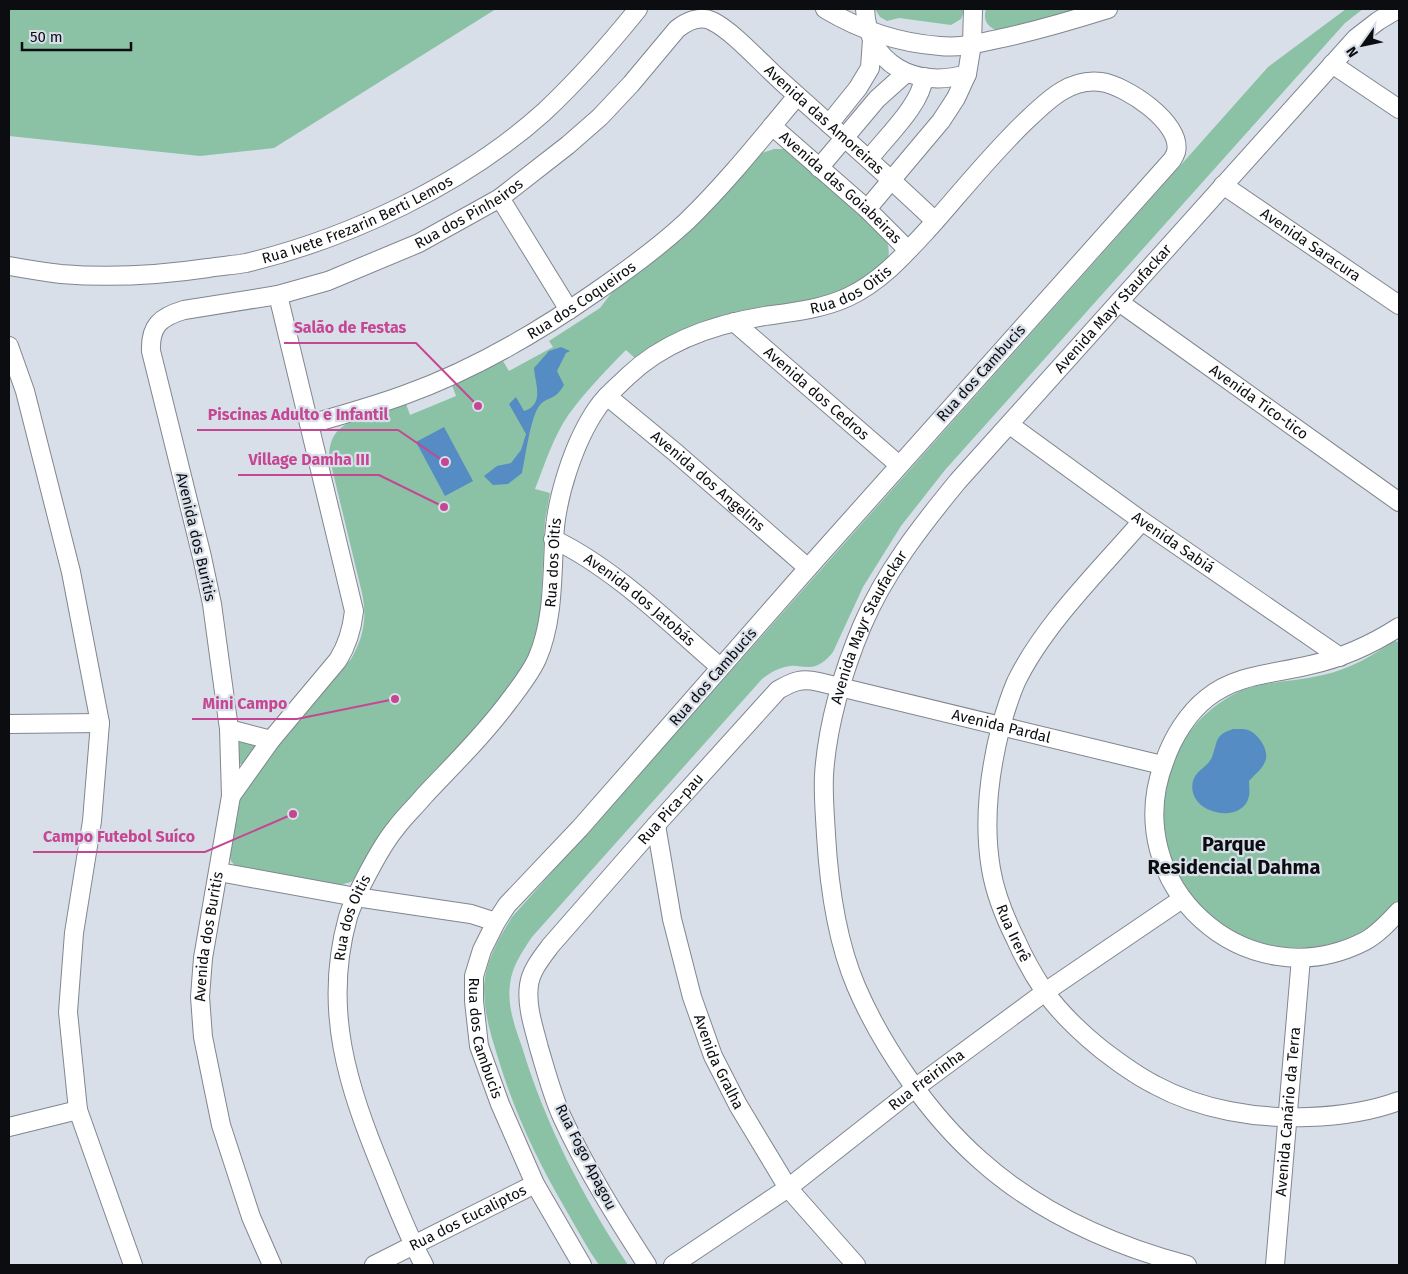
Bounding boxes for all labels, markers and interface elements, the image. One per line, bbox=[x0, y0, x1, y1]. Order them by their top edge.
scale bar bbox=[22, 20, 131, 52]
north arrow bbox=[1338, 20, 1388, 70]
text: 50 m bbox=[30, 28, 63, 46]
text: N bbox=[1343, 43, 1362, 60]
street label: Avenida das Amoreiras bbox=[761, 61, 888, 178]
street label: Avenida das Goiabeiras bbox=[776, 128, 905, 247]
street label: Rua Ivete Frezarin Berti Lemos bbox=[260, 172, 456, 268]
street label: Rua dos Pinheiros bbox=[411, 175, 526, 253]
street label: Avenida Saracura bbox=[1257, 204, 1364, 285]
street label: Avenida Mayr Staufackar bbox=[1050, 240, 1176, 377]
street label: Rua dos Coqueiros bbox=[524, 258, 639, 343]
street label: Rua dos Oitis bbox=[808, 262, 895, 318]
callout: Salão de Festas bbox=[284, 312, 416, 343]
text: Salão de Festas bbox=[294, 318, 407, 337]
street label: Rua dos Cambucis bbox=[933, 321, 1029, 425]
street label: Avenida dos Cedros bbox=[760, 343, 873, 444]
street label: Avenida Tico-tico bbox=[1206, 361, 1312, 443]
callout: Piscinas Adulto e Infantil bbox=[197, 399, 398, 430]
text: Piscinas Adulto e Infantil bbox=[208, 405, 389, 424]
street label: Avenida dos Angelins bbox=[647, 427, 768, 535]
callout: Village Damha III bbox=[238, 444, 379, 475]
text: Village Damha III bbox=[247, 450, 370, 469]
street label: Avenida dos Buritis bbox=[172, 471, 220, 603]
street label: Avenida Sabiá bbox=[1128, 508, 1218, 577]
street label: Rua dos Oitis bbox=[541, 517, 565, 609]
street label: Avenida Mayr Staufackar bbox=[827, 547, 911, 706]
street label: Avenida dos Jatobás bbox=[581, 549, 699, 650]
street label: Rua dos Cambucis bbox=[666, 624, 760, 730]
callout: Mini Campo bbox=[192, 688, 297, 719]
text: Mini Campo bbox=[203, 694, 287, 713]
street label: Avenida Pardal bbox=[950, 705, 1053, 747]
street label: Rua Pica-pau bbox=[634, 770, 707, 848]
callout: Campo Futebol Suíco bbox=[33, 821, 205, 852]
text: Campo Futebol Suíco bbox=[43, 827, 195, 846]
district label: Parque Residencial Dahma bbox=[1148, 832, 1320, 879]
street label: Avenida dos Buritis bbox=[191, 870, 227, 1003]
street label: Rua dos Oitis bbox=[330, 871, 374, 962]
street label: Rua Irerê bbox=[992, 902, 1034, 965]
street label: Rua dos Cambucis bbox=[465, 977, 506, 1101]
street label: Avenida Gralha bbox=[690, 1012, 748, 1112]
street label: Avenida Canário da Terra bbox=[1272, 1026, 1304, 1197]
street label: Rua Freirinha bbox=[885, 1046, 968, 1114]
street label: Rua Fogo Apagou bbox=[552, 1101, 620, 1213]
street label: Rua dos Eucaliptos bbox=[406, 1181, 529, 1255]

